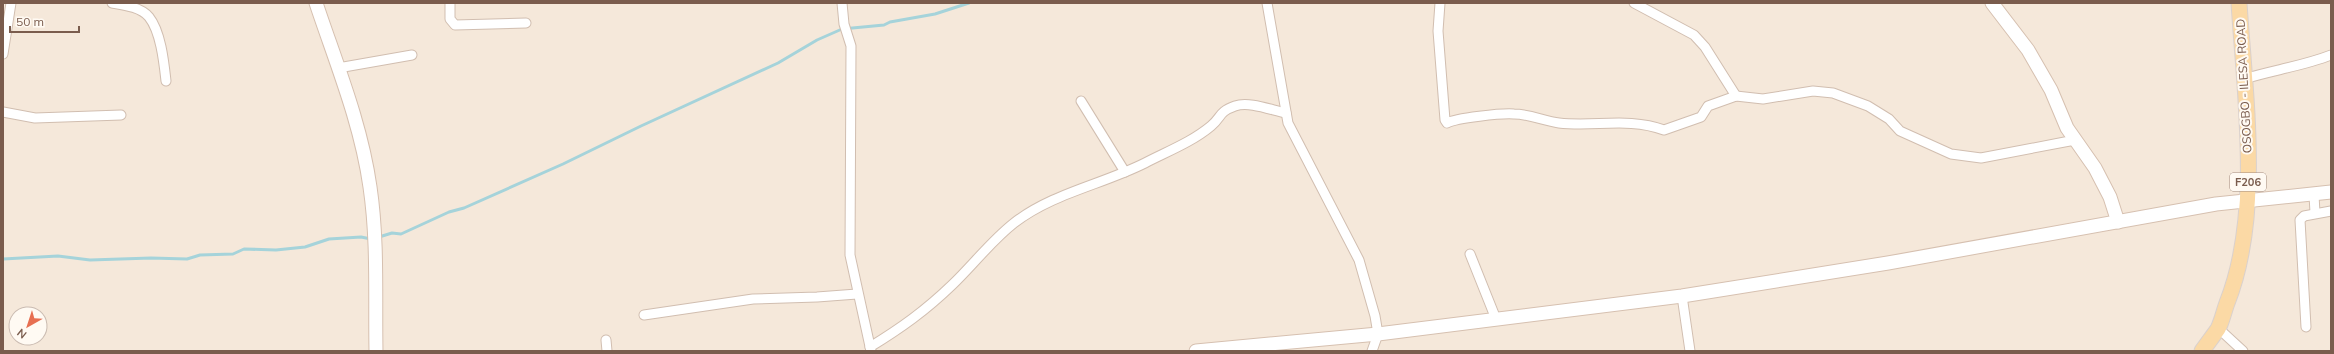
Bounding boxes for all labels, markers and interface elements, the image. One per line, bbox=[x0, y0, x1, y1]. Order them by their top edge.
scale bar bbox=[10, 8, 79, 34]
text: 50 m bbox=[16, 14, 44, 29]
street label: OSOGBO - ILESA ROAD bbox=[2232, 18, 2255, 154]
road number: F206 bbox=[2230, 173, 2266, 191]
north arrow bbox=[8, 306, 48, 346]
text: N bbox=[14, 326, 29, 342]

